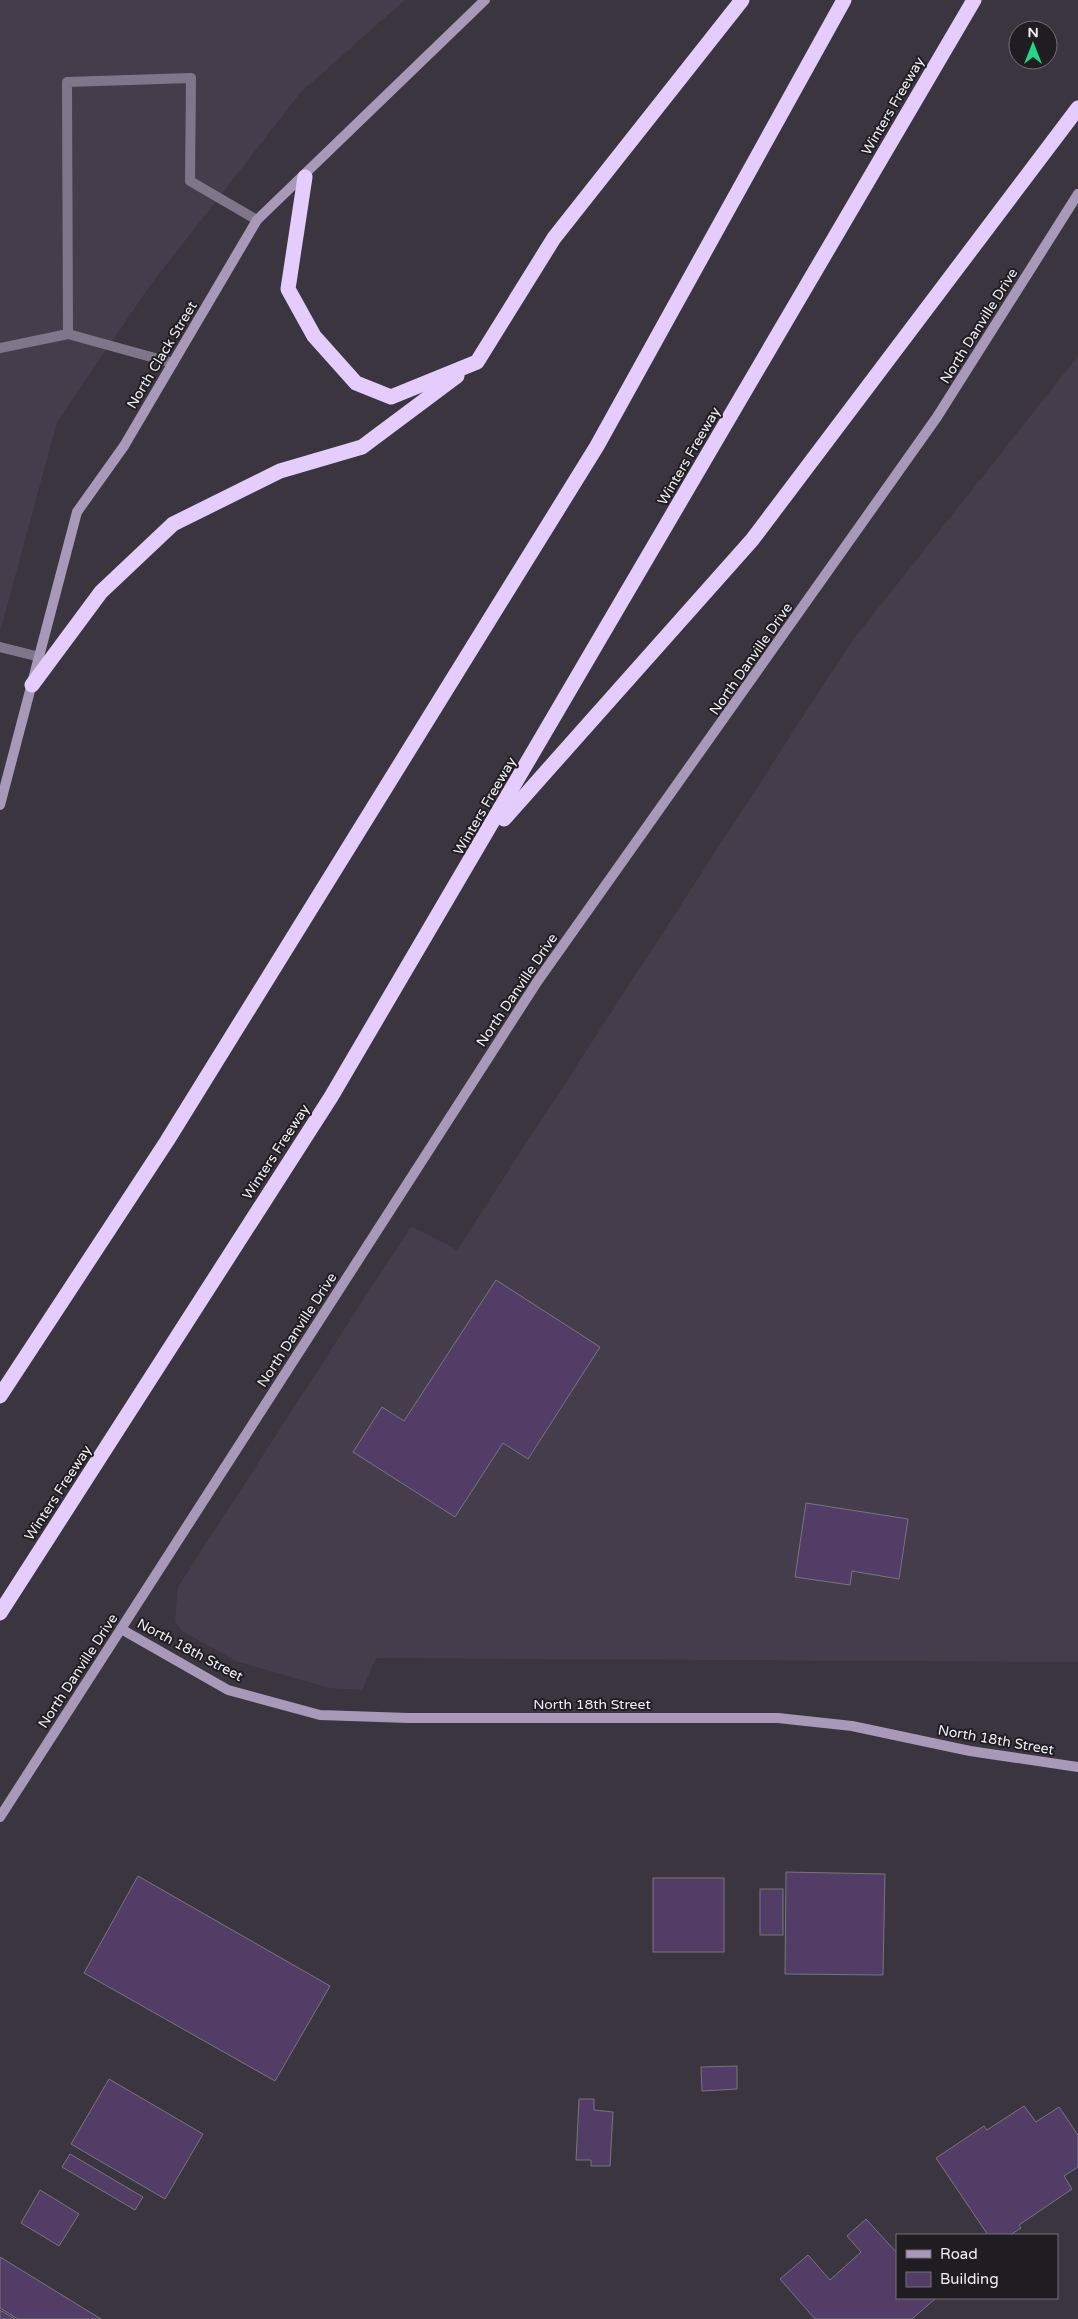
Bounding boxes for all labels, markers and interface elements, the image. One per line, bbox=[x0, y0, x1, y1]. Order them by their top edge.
north arrow bbox=[1008, 20, 1058, 70]
text: N bbox=[1027, 24, 1039, 41]
street label: Winters Freeway bbox=[858, 54, 928, 158]
street label: North Danville Drive bbox=[937, 265, 1021, 387]
street label: North Clack Street bbox=[123, 298, 201, 412]
street label: Winters Freeway bbox=[654, 404, 724, 508]
street label: North Danville Drive bbox=[706, 600, 796, 718]
street label: Winters Freeway bbox=[450, 754, 520, 858]
street label: North Danville Drive bbox=[473, 930, 561, 1050]
street label: Winters Freeway bbox=[239, 1101, 313, 1203]
street label: North Danville Drive bbox=[254, 1270, 340, 1390]
street label: Winters Freeway bbox=[21, 1442, 95, 1544]
street label: North Danville Drive bbox=[35, 1611, 121, 1731]
street label: North 18th Street bbox=[134, 1615, 246, 1685]
street label: North 18th Street bbox=[533, 1696, 651, 1713]
street label: North 18th Street bbox=[937, 1721, 1056, 1759]
legend bbox=[896, 2234, 1058, 2299]
text: Road bbox=[940, 2245, 978, 2263]
text: Building bbox=[940, 2270, 999, 2288]

